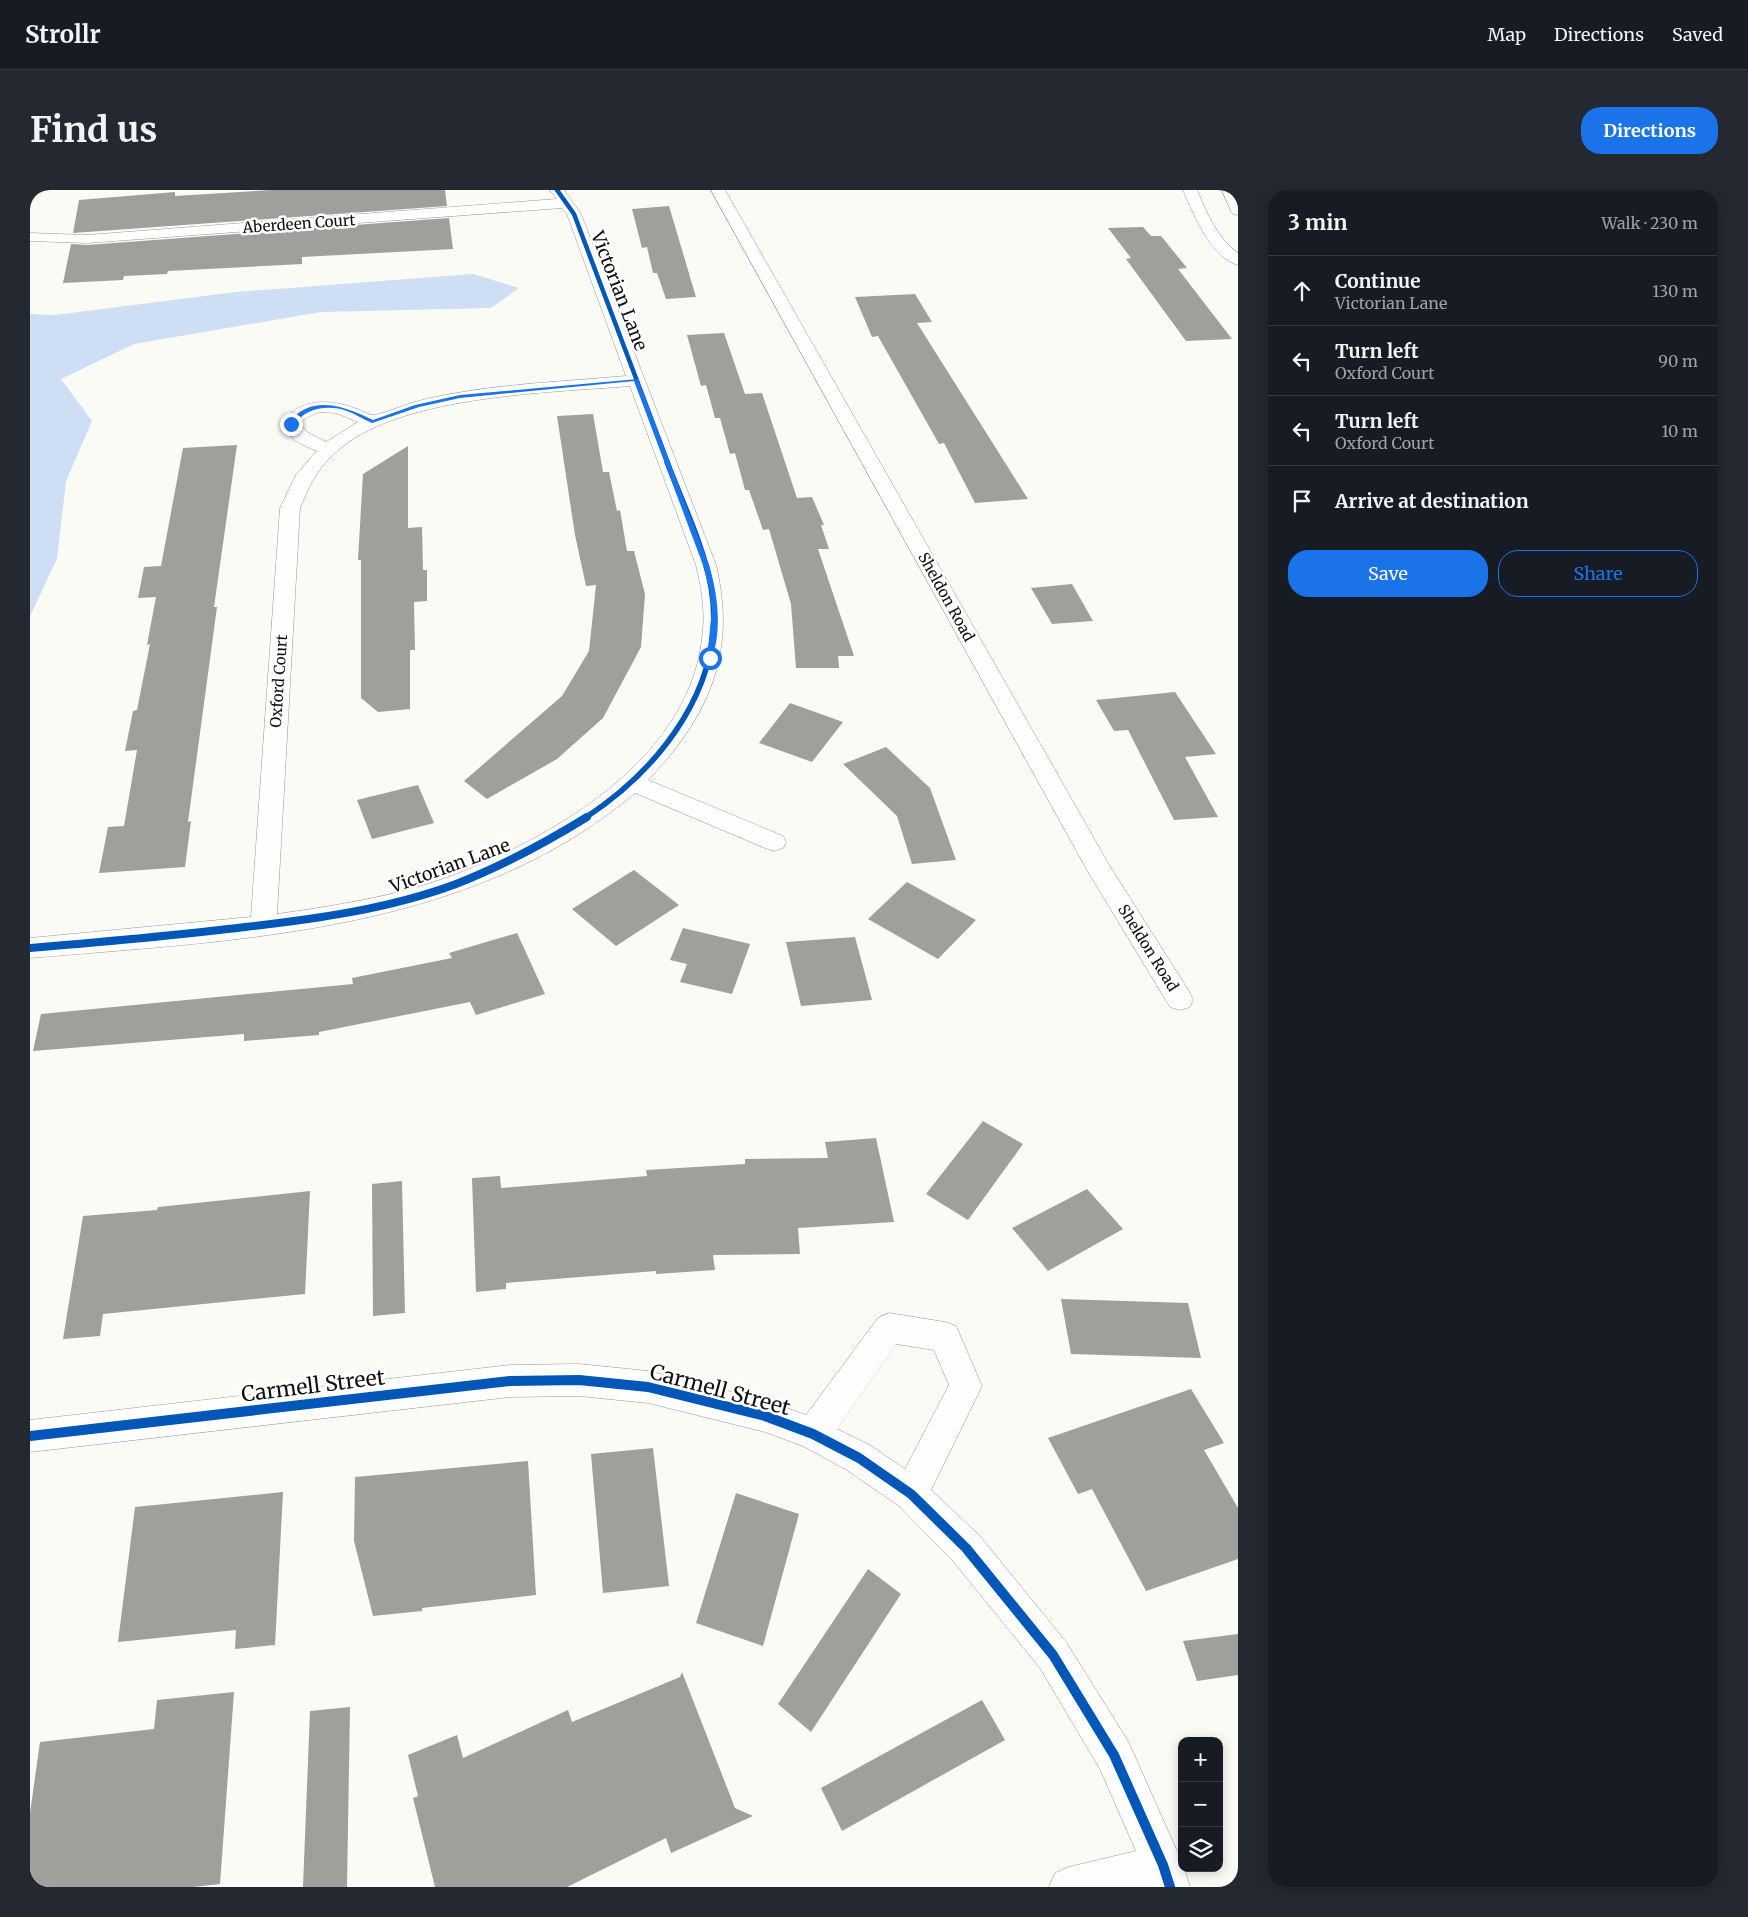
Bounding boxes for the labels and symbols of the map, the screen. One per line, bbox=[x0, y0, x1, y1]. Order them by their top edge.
street label: Aberdeen Court bbox=[241, 210, 356, 237]
street label: Victorian Lane bbox=[586, 227, 653, 354]
route end bbox=[280, 413, 303, 436]
street label: Sheldon Road bbox=[914, 549, 979, 645]
street label: Oxford Court bbox=[266, 634, 291, 728]
route start bbox=[699, 647, 722, 670]
street label: Victorian Lane bbox=[386, 833, 513, 898]
street label: Sheldon Road bbox=[1114, 901, 1183, 995]
street label: Carmell Street bbox=[647, 1358, 793, 1421]
street label: Carmell Street bbox=[240, 1363, 386, 1408]

